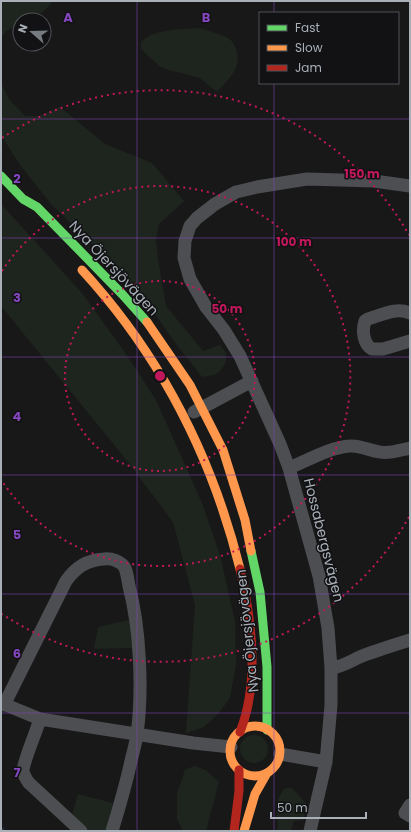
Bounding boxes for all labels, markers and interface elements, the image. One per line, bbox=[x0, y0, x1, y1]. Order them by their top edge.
text: A bbox=[63, 8, 73, 27]
text: B bbox=[202, 8, 211, 27]
north arrow bbox=[12, 12, 52, 52]
legend bbox=[259, 12, 399, 84]
text: Fast bbox=[295, 19, 320, 36]
text: N bbox=[14, 22, 32, 35]
text: Slow bbox=[295, 39, 323, 56]
text: Jam bbox=[295, 59, 322, 76]
text: 150 m bbox=[344, 165, 380, 182]
text: 2 bbox=[13, 169, 21, 188]
street label: Nya Öjersjövägen bbox=[65, 216, 163, 320]
text: 100 m bbox=[276, 233, 312, 250]
text: 3 bbox=[13, 288, 21, 307]
text: 50 m bbox=[212, 300, 243, 317]
centre of rings bbox=[153, 369, 167, 383]
text: 4 bbox=[13, 407, 22, 426]
street label: Hossabergsvägen bbox=[299, 476, 349, 604]
text: 5 bbox=[13, 525, 21, 544]
street label: Nya Öjersjövägen bbox=[231, 569, 263, 693]
text: 6 bbox=[13, 644, 21, 663]
text: 7 bbox=[14, 763, 21, 782]
scale bar bbox=[271, 794, 366, 820]
text: 50 m bbox=[277, 799, 308, 816]

